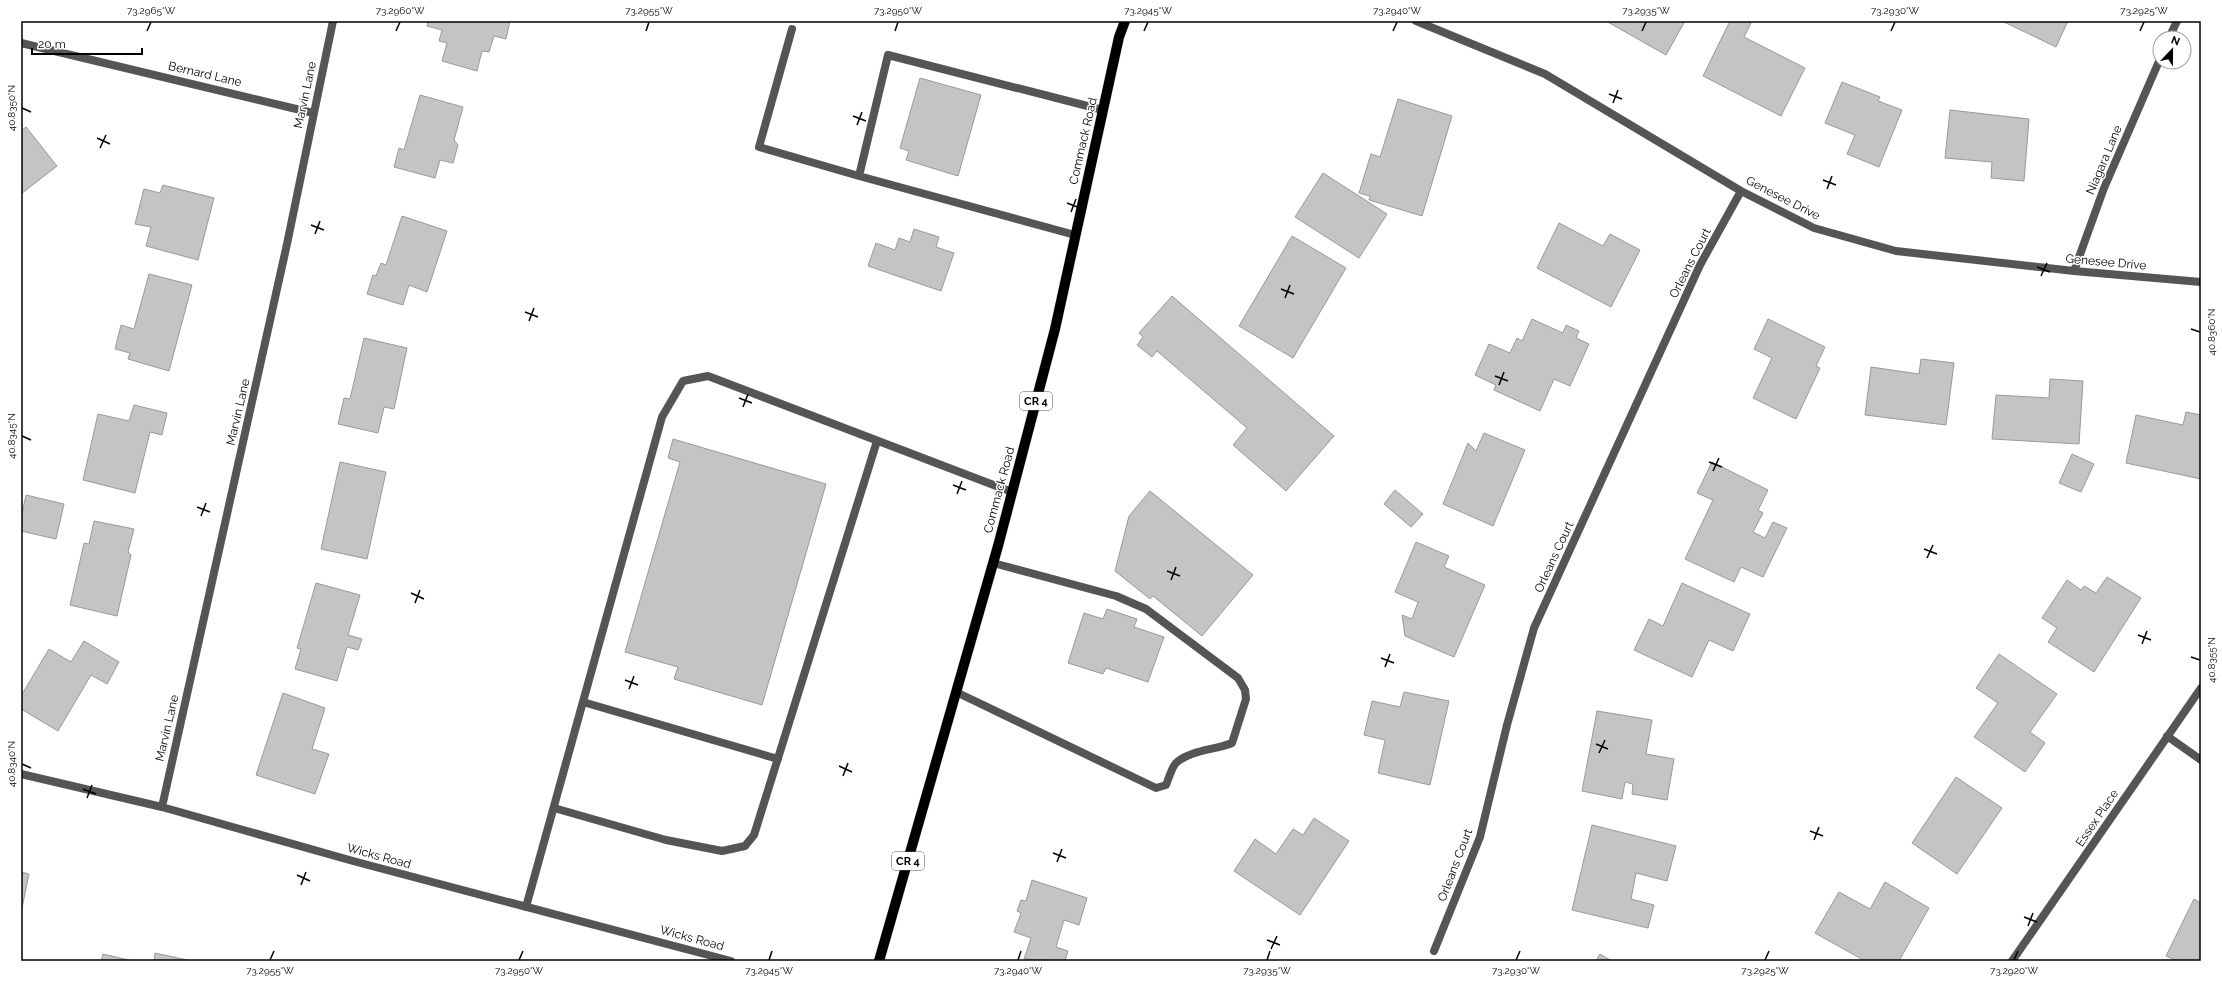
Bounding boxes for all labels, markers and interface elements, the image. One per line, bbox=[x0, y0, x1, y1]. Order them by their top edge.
text: 73.2965°W bbox=[127, 5, 176, 16]
text: 73.2960°W bbox=[376, 5, 425, 16]
text: 73.2955°W bbox=[625, 5, 673, 16]
text: 73.2950°W bbox=[874, 5, 923, 16]
text: 73.2945°W bbox=[1124, 5, 1172, 16]
text: 73.2940°W bbox=[1373, 5, 1422, 16]
text: 73.2935°W bbox=[1622, 5, 1670, 16]
text: 73.2930°W bbox=[1871, 5, 1920, 16]
text: 73.2925°W bbox=[2120, 5, 2168, 16]
scale bar bbox=[32, 30, 142, 56]
north arrow bbox=[2152, 30, 2192, 70]
text: N bbox=[2169, 34, 2182, 49]
text: 20 m bbox=[38, 37, 66, 51]
street label: Bernard Lane bbox=[167, 59, 243, 89]
street label: Marvin Lane bbox=[291, 60, 319, 130]
text: 40.8350°N bbox=[6, 85, 17, 131]
street label: Commack Road bbox=[1066, 96, 1100, 186]
street label: Niagara Lane bbox=[2083, 123, 2125, 197]
street label: Genesee Drive bbox=[1744, 173, 1822, 223]
street label: Orleans Court bbox=[1666, 226, 1714, 300]
street label: Genesee Drive bbox=[2065, 251, 2147, 273]
text: 40.8360°N bbox=[2206, 308, 2217, 356]
street label: Marvin Lane bbox=[224, 377, 252, 447]
road number: CR 4 bbox=[1020, 392, 1052, 410]
text: 40.8345°N bbox=[6, 413, 17, 459]
street label: Commack Road bbox=[981, 445, 1017, 535]
street label: Orleans Court bbox=[1531, 519, 1577, 595]
text: 40.8355°N bbox=[2206, 637, 2217, 683]
street label: Marvin Lane bbox=[153, 693, 181, 763]
text: 40.8340°N bbox=[6, 741, 17, 787]
street label: Essex Place bbox=[2073, 787, 2121, 849]
street label: Orleans Court bbox=[1435, 827, 1475, 903]
street label: Wicks Road bbox=[345, 841, 413, 871]
road number: CR 4 bbox=[892, 852, 924, 870]
street label: Wicks Road bbox=[658, 923, 726, 953]
text: 73.2955°W bbox=[246, 965, 294, 976]
text: 73.2950°W bbox=[495, 965, 544, 976]
text: 73.2945°W bbox=[745, 965, 793, 976]
text: 73.2940°W bbox=[994, 965, 1043, 976]
text: 73.2935°W bbox=[1243, 965, 1291, 976]
text: 73.2930°W bbox=[1492, 965, 1541, 976]
text: 73.2925°W bbox=[1741, 965, 1789, 976]
text: 73.2920°W bbox=[1990, 965, 2038, 976]

